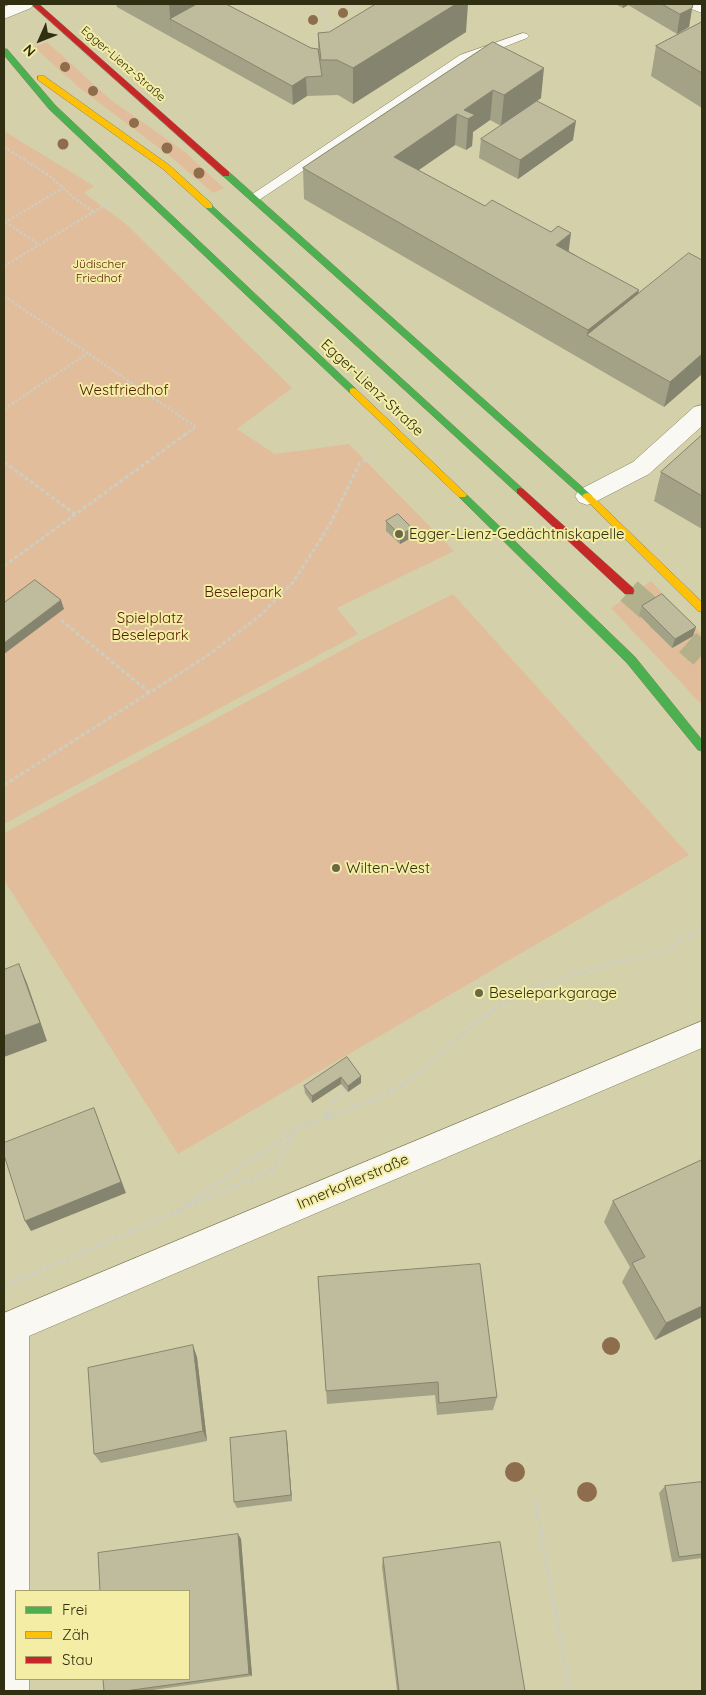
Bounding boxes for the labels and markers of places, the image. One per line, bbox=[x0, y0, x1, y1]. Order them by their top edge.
place label: Egger-Lienz-Gedächtniskapelle bbox=[409, 525, 624, 543]
marker: Egger-Lienz-Gedächtniskapelle bbox=[393, 528, 405, 540]
place label: Wilten-West bbox=[346, 859, 430, 877]
marker: Wilten-West bbox=[330, 862, 342, 874]
place label: Beseleparkgarage bbox=[489, 984, 617, 1002]
marker: Beseleparkgarage bbox=[473, 987, 485, 999]

